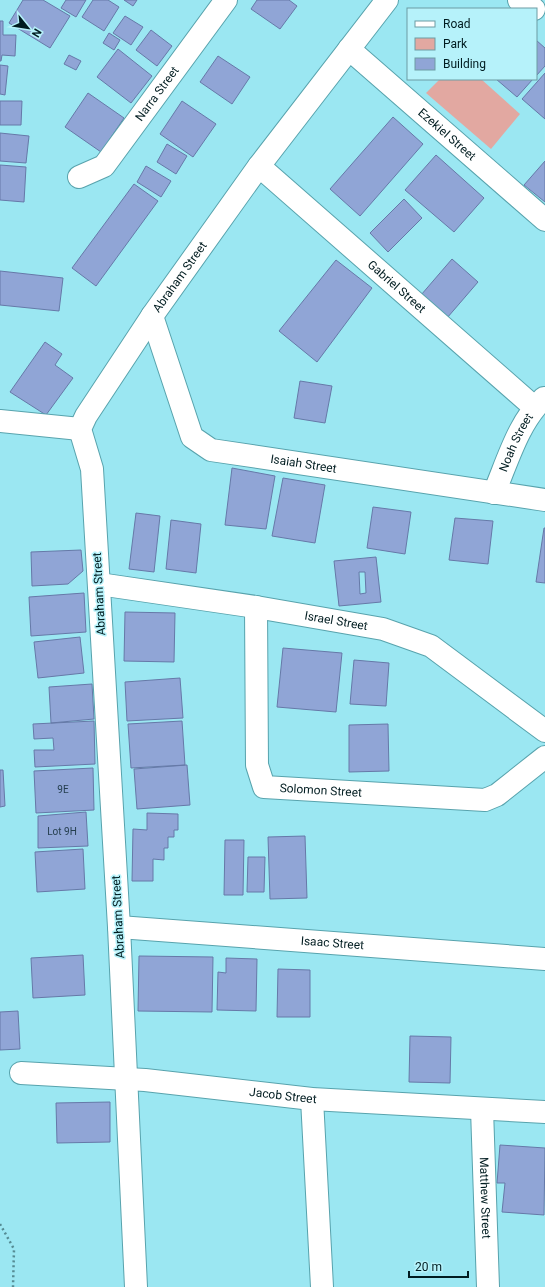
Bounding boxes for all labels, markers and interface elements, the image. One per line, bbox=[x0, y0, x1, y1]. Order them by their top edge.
north arrow bbox=[8, 8, 48, 48]
legend bbox=[407, 8, 537, 80]
text: Road bbox=[443, 17, 471, 31]
text: N bbox=[29, 26, 44, 40]
text: Park bbox=[443, 37, 468, 51]
text: Building bbox=[443, 57, 486, 71]
street label: Narra Street bbox=[132, 64, 182, 124]
street label: Ezekiel Street bbox=[415, 105, 479, 163]
street label: Abraham Street bbox=[150, 239, 210, 315]
street label: Gabriel Street bbox=[365, 257, 429, 316]
street label: Noah Street bbox=[496, 410, 536, 474]
street label: Isaiah Street bbox=[269, 452, 338, 476]
street label: Abraham Street bbox=[90, 552, 108, 636]
street label: Israel Street bbox=[303, 609, 369, 633]
street label: Solomon Street bbox=[279, 781, 362, 800]
house number: 9E bbox=[57, 784, 69, 795]
house number: Lot 9H bbox=[47, 826, 77, 837]
street label: Abraham Street bbox=[109, 875, 127, 959]
street label: Isaac Street bbox=[300, 934, 365, 952]
street label: Jacob Street bbox=[248, 1085, 317, 1106]
street label: Matthew Street bbox=[477, 1157, 493, 1239]
scale bar bbox=[409, 1253, 468, 1279]
text: 20 m bbox=[415, 1260, 442, 1274]

